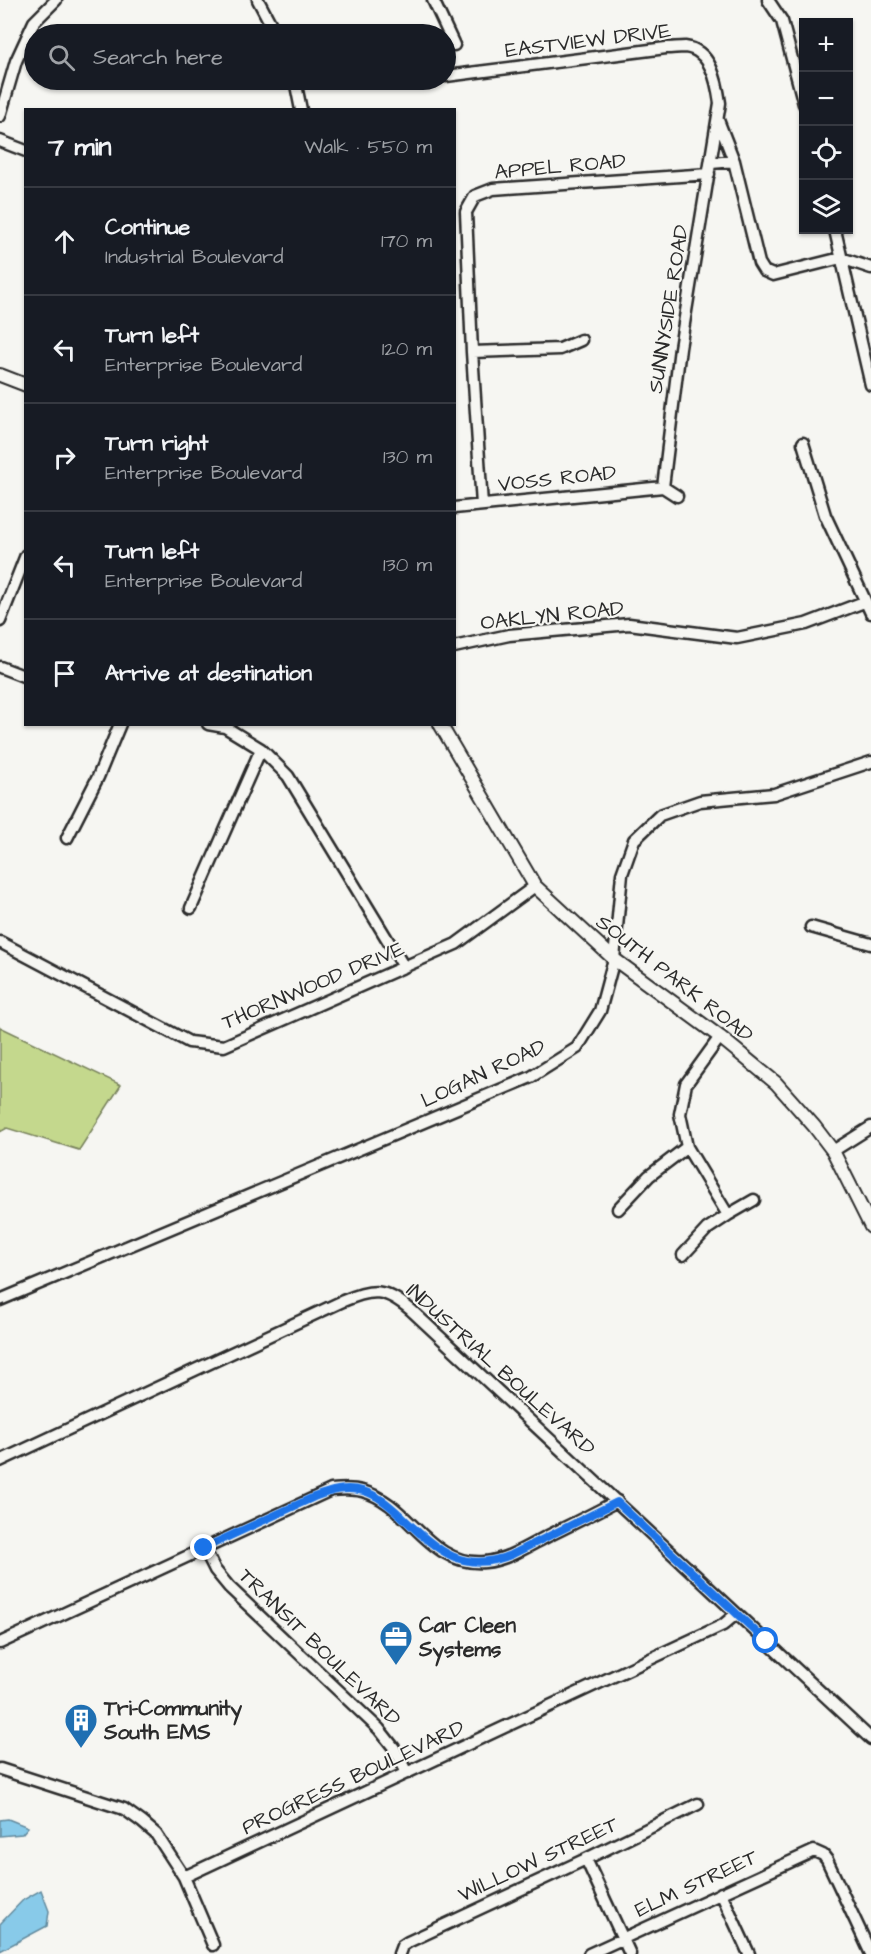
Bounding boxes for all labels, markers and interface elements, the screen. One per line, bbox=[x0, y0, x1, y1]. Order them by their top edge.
street label: EASTVIEW DRIVE bbox=[504, 16, 673, 65]
map controls bbox=[799, 18, 853, 234]
button: + bbox=[799, 18, 853, 72]
search box bbox=[24, 24, 456, 90]
icon: search bbox=[45, 41, 78, 74]
text: Search here bbox=[93, 42, 223, 73]
button: − bbox=[799, 72, 853, 126]
button: locate bbox=[799, 126, 853, 180]
text: 7 min bbox=[48, 129, 112, 165]
text: Walk · 550 m bbox=[304, 133, 432, 161]
street label: APPEL ROAD bbox=[493, 146, 627, 187]
button: layers bbox=[799, 180, 853, 234]
text: Continue bbox=[105, 212, 190, 243]
street label: SUNNYSIDE ROAD bbox=[641, 222, 696, 395]
icon: ahead bbox=[48, 225, 81, 258]
text: 170 m bbox=[381, 227, 432, 255]
text: Industrial Boulevard bbox=[105, 243, 283, 271]
text: Turn left bbox=[105, 320, 199, 351]
icon: left bbox=[48, 333, 81, 366]
text: 120 m bbox=[382, 335, 432, 363]
text: Enterprise Boulevard bbox=[105, 351, 302, 379]
text: Turn right bbox=[105, 428, 208, 459]
icon: right bbox=[48, 441, 81, 474]
text: 130 m bbox=[383, 443, 432, 471]
street label: VOSS ROAD bbox=[496, 458, 618, 499]
text: Enterprise Boulevard bbox=[105, 459, 302, 487]
text: Turn left bbox=[105, 536, 199, 567]
icon: left bbox=[48, 549, 81, 582]
text: 130 m bbox=[383, 551, 432, 579]
text: Enterprise Boulevard bbox=[105, 567, 302, 595]
street label: OAKLYN ROAD bbox=[479, 594, 625, 637]
icon: arrive bbox=[48, 657, 81, 690]
text: Arrive at destination bbox=[105, 658, 312, 689]
street label: SOUTH PARK ROAD bbox=[590, 908, 760, 1049]
street label: THORNWOOD DRIVE bbox=[218, 934, 409, 1037]
street label: LOGAN ROAD bbox=[416, 1032, 551, 1115]
street label: INDUSTRIAL BOULEVARD bbox=[400, 1276, 602, 1463]
route end bbox=[190, 1534, 216, 1560]
street label: TRANSIT BOULEVARD bbox=[232, 1562, 408, 1733]
place label: Car Cleen Systems bbox=[418, 1611, 516, 1667]
office icon: Car Cleen Systems bbox=[378, 1619, 414, 1666]
route start bbox=[752, 1627, 778, 1653]
place label: Tri-Community South EMS bbox=[103, 1694, 243, 1747]
building icon: Tri-Community South EMS bbox=[63, 1702, 99, 1749]
street label: PROGRESS BOULEVARD bbox=[237, 1713, 470, 1842]
street label: WILLOW STREET bbox=[453, 1809, 624, 1909]
street label: ELM STREET bbox=[630, 1842, 763, 1925]

